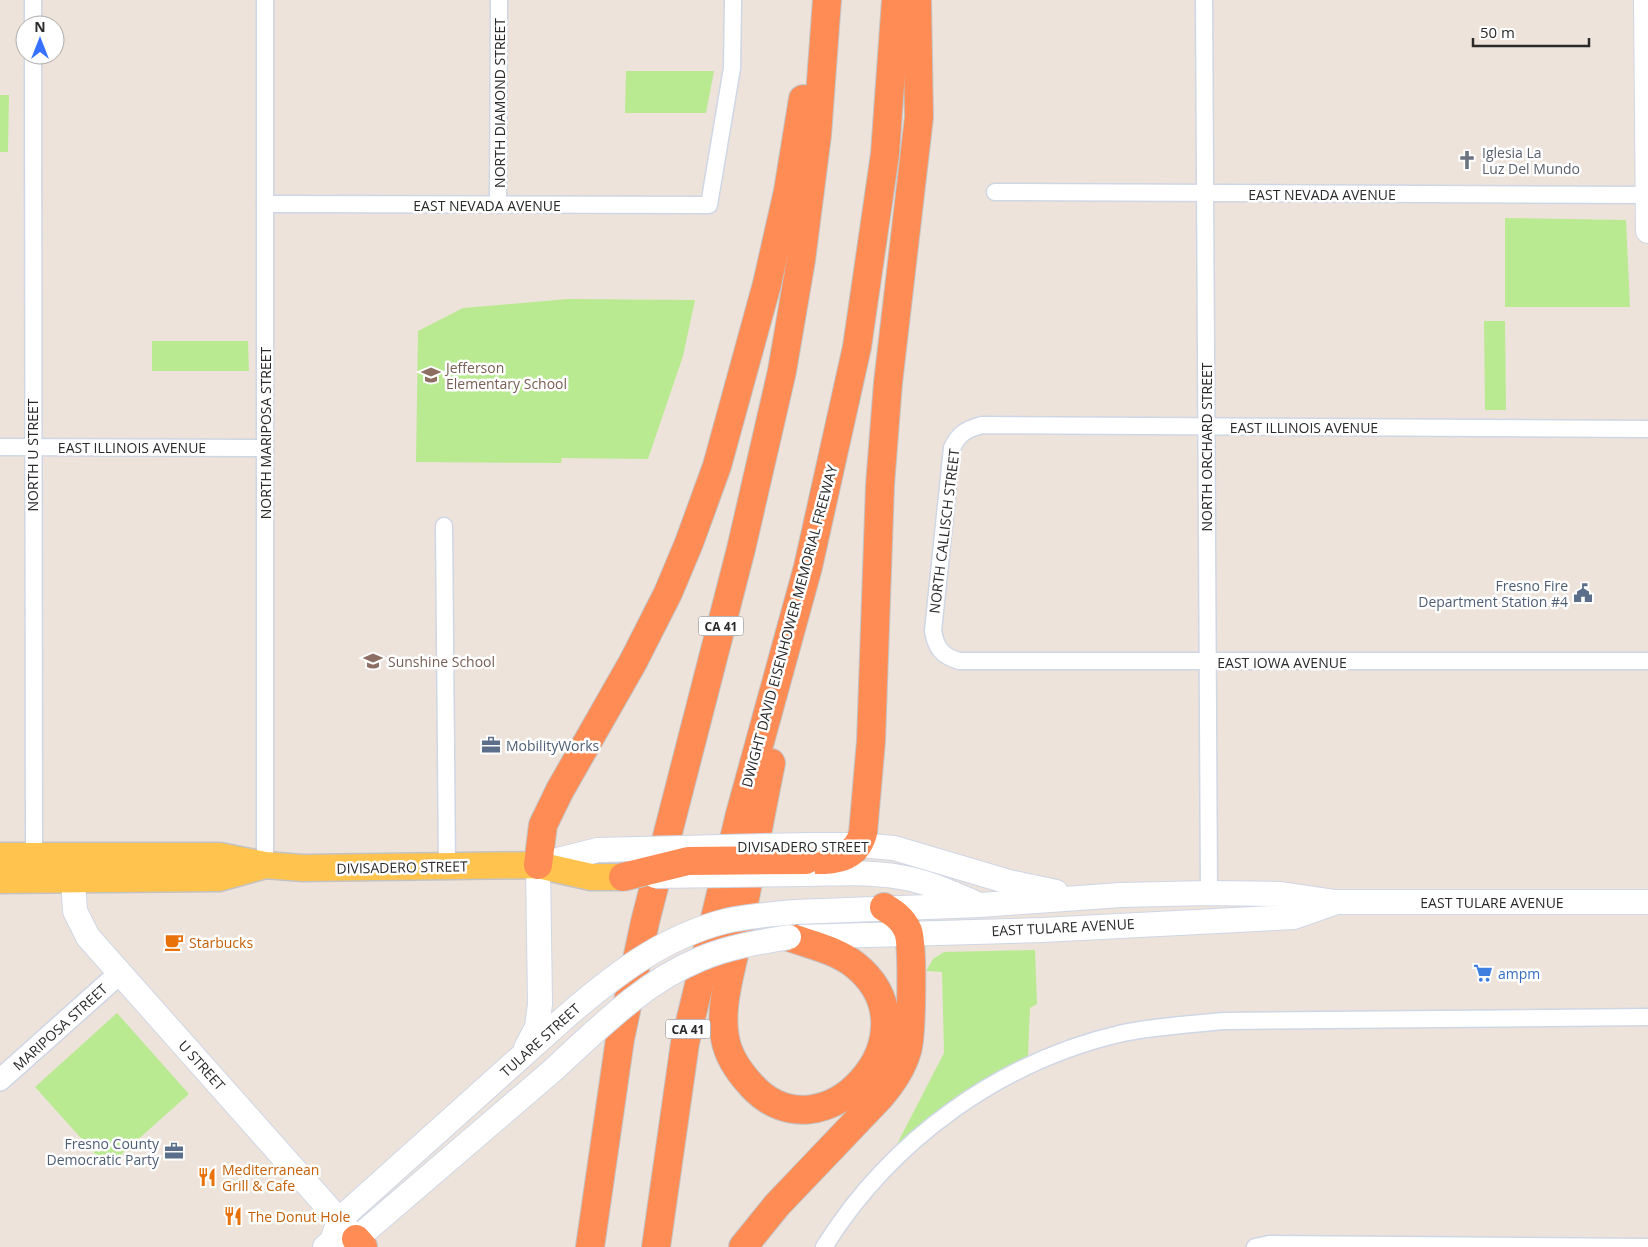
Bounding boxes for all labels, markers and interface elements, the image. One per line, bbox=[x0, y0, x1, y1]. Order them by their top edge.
north arrow bbox=[15, 15, 65, 65]
scale bar bbox=[1473, 15, 1589, 47]
text: N bbox=[34, 17, 46, 36]
street label: NORTH DIAMOND STREET bbox=[490, 18, 509, 188]
text: 50 m bbox=[1480, 22, 1515, 42]
place label: Iglesia La Luz Del Mundo bbox=[1482, 143, 1580, 178]
church icon: Iglesia La Luz Del Mundo bbox=[1456, 149, 1478, 171]
street label: EAST NEVADA AVENUE bbox=[1248, 185, 1396, 204]
street label: EAST NEVADA AVENUE bbox=[413, 196, 561, 215]
street label: NORTH MARIPOSA STREET bbox=[256, 346, 275, 519]
place label: Jefferson Elementary School bbox=[444, 358, 567, 393]
street label: NORTH ORCHARD STREET bbox=[1197, 362, 1216, 532]
school or university icon: Jefferson Elementary School bbox=[420, 364, 442, 386]
street label: NORTH U STREET bbox=[23, 398, 42, 511]
street label: EAST ILLINOIS AVENUE bbox=[1230, 418, 1378, 437]
street label: EAST ILLINOIS AVENUE bbox=[58, 438, 206, 457]
street label: NORTH CALLISCH STREET bbox=[924, 447, 964, 614]
street label: DWIGHT DAVID EISENHOWER MEMORIAL FREEWAY bbox=[737, 463, 841, 789]
place label: Fresno Fire Department Station #4 bbox=[1418, 576, 1568, 611]
public building icon: Fresno Fire Department Station #4 bbox=[1572, 582, 1594, 604]
road number: CA 41 bbox=[698, 616, 744, 636]
school or university icon: Sunshine School bbox=[362, 650, 384, 672]
place label: Sunshine School bbox=[388, 652, 495, 671]
street label: EAST IOWA AVENUE bbox=[1217, 653, 1347, 672]
office icon: MobilityWorks bbox=[480, 734, 502, 756]
place label: MobilityWorks bbox=[506, 736, 600, 755]
street label: DIVISADERO STREET bbox=[737, 837, 869, 856]
street label: DIVISADERO STREET bbox=[336, 856, 468, 878]
street label: EAST TULARE AVENUE bbox=[1420, 893, 1564, 912]
street label: EAST TULARE AVENUE bbox=[991, 914, 1135, 940]
cafe icon: Starbucks bbox=[163, 931, 185, 953]
place label: Starbucks bbox=[189, 933, 253, 952]
supermarket icon: ampm bbox=[1472, 962, 1494, 984]
place label: ampm bbox=[1498, 964, 1540, 983]
street label: MARIPOSA STREET bbox=[9, 979, 111, 1074]
street label: TULARE STREET bbox=[496, 999, 584, 1081]
road number: CA 41 bbox=[666, 1020, 710, 1038]
street label: U STREET bbox=[174, 1036, 230, 1094]
place label: Fresno County Democratic Party bbox=[47, 1134, 160, 1169]
office icon: Fresno County Democratic Party bbox=[163, 1140, 185, 1162]
place label: Mediterranean Grill & Cafe bbox=[222, 1160, 319, 1195]
restaurant icon: Mediterranean Grill & Cafe bbox=[196, 1166, 218, 1188]
restaurant icon: The Donut Hole bbox=[222, 1205, 244, 1227]
place label: The Donut Hole bbox=[248, 1207, 350, 1226]

